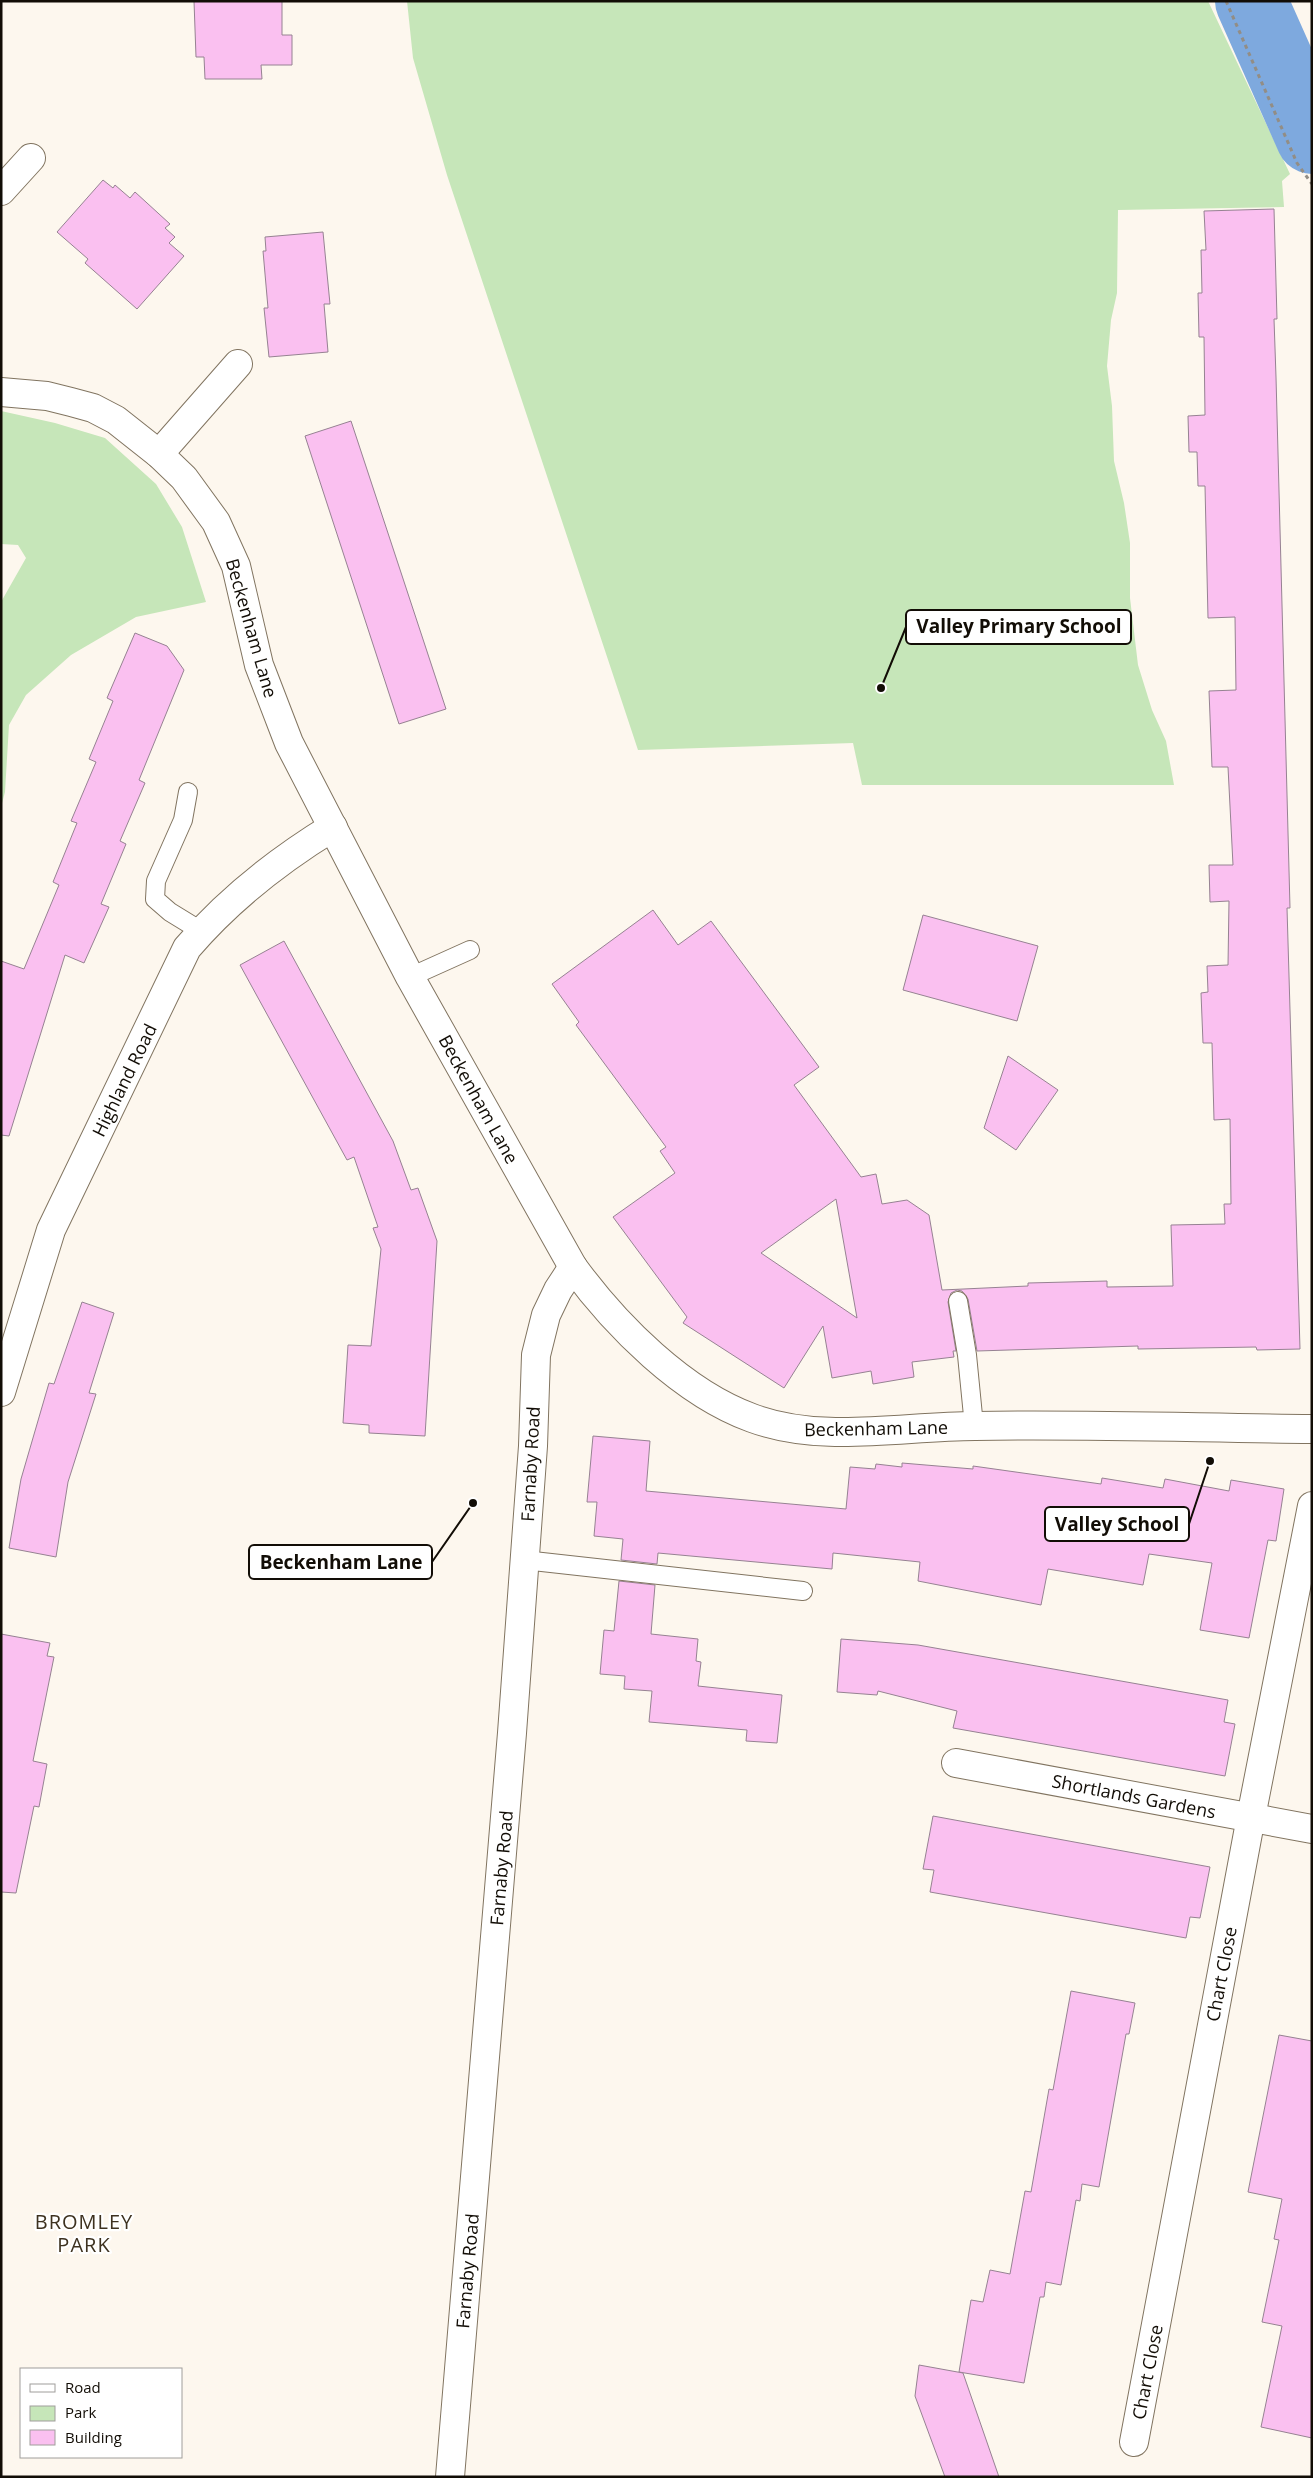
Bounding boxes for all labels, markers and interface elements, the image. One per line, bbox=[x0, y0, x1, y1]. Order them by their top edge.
street label: Beckenham Lane bbox=[221, 556, 283, 700]
callout: Valley Primary School bbox=[906, 610, 1131, 644]
text: Valley Primary School bbox=[916, 613, 1122, 639]
street label: Highland Road bbox=[86, 1020, 162, 1140]
street label: Beckenham Lane bbox=[434, 1030, 524, 1168]
street label: Farnaby Road bbox=[515, 1406, 545, 1522]
street label: Beckenham Lane bbox=[804, 1415, 948, 1441]
callout: Valley School bbox=[1045, 1507, 1189, 1541]
text: Valley School bbox=[1055, 1511, 1179, 1537]
callout: Beckenham Lane bbox=[249, 1545, 432, 1579]
text: Beckenham Lane bbox=[260, 1549, 422, 1575]
street label: Shortlands Gardens bbox=[1050, 1768, 1218, 1824]
street label: Farnaby Road bbox=[484, 1809, 518, 1927]
street label: Chart Close bbox=[1200, 1924, 1242, 2024]
district label: BROMLEY PARK bbox=[35, 2208, 133, 2258]
street label: Farnaby Road bbox=[450, 2212, 484, 2330]
street label: Chart Close bbox=[1126, 2322, 1168, 2422]
legend bbox=[20, 2368, 182, 2458]
text: Road bbox=[65, 2377, 101, 2397]
text: Park bbox=[65, 2402, 96, 2422]
text: Building bbox=[65, 2427, 122, 2447]

